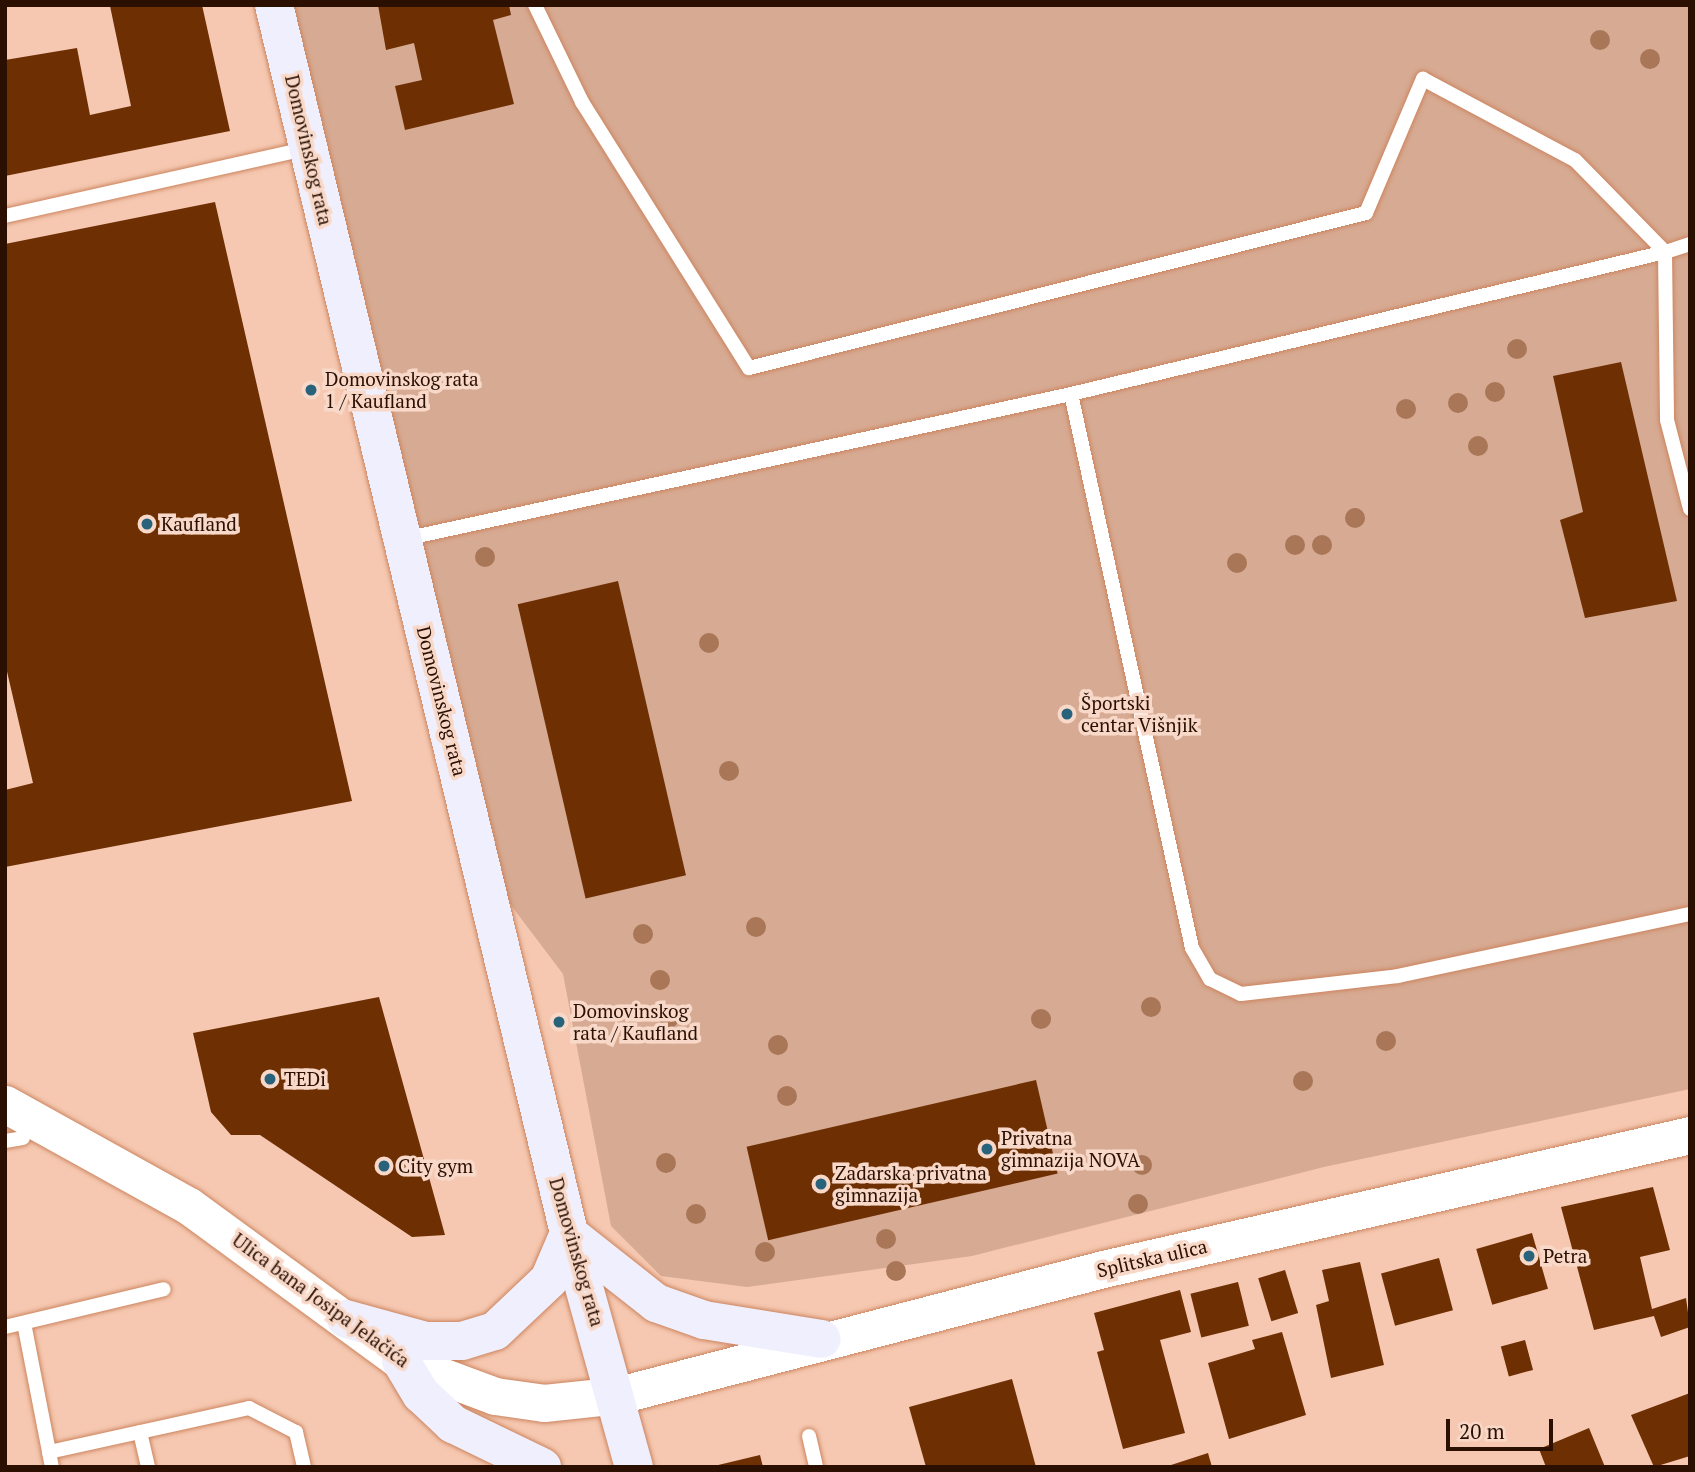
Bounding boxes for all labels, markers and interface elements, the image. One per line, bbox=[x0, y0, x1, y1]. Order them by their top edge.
street label: Domovinskog rata bbox=[281, 73, 337, 227]
place label: Domovinskog rata 1 / Kaufland bbox=[325, 368, 479, 412]
marker: Domovinskog rata 1 / Kaufland bbox=[303, 382, 319, 398]
place label: Kaufland bbox=[161, 513, 237, 535]
marker: Kaufland bbox=[139, 516, 155, 532]
street label: Domovinskog rata bbox=[412, 624, 472, 778]
place label: Športski centar Višnjik bbox=[1081, 692, 1198, 736]
marker: Športski centar Višnjik bbox=[1059, 706, 1075, 722]
place label: Domovinskog rata / Kaufland bbox=[573, 1000, 698, 1044]
marker: Domovinskog rata / Kaufland bbox=[551, 1014, 567, 1030]
place label: TEDi bbox=[284, 1068, 326, 1090]
marker: TEDi bbox=[262, 1071, 278, 1087]
place label: Privatna gimnazija NOVA bbox=[1001, 1127, 1140, 1171]
marker: Privatna gimnazija NOVA bbox=[979, 1141, 995, 1157]
place label: City gym bbox=[398, 1155, 473, 1177]
marker: City gym bbox=[376, 1158, 392, 1174]
place label: Zadarska privatna gimnazija bbox=[835, 1162, 987, 1206]
street label: Domovinskog rata bbox=[545, 1175, 609, 1329]
marker: Zadarska privatna gimnazija bbox=[813, 1176, 829, 1192]
street label: Ulica bana Josipa Jelačića bbox=[228, 1228, 414, 1372]
street label: Splitska ulica bbox=[1095, 1234, 1209, 1282]
place label: Petra bbox=[1543, 1245, 1587, 1267]
marker: Petra bbox=[1521, 1248, 1537, 1264]
scale bar bbox=[1450, 1406, 1557, 1450]
text: 20 m bbox=[1459, 1417, 1505, 1445]

